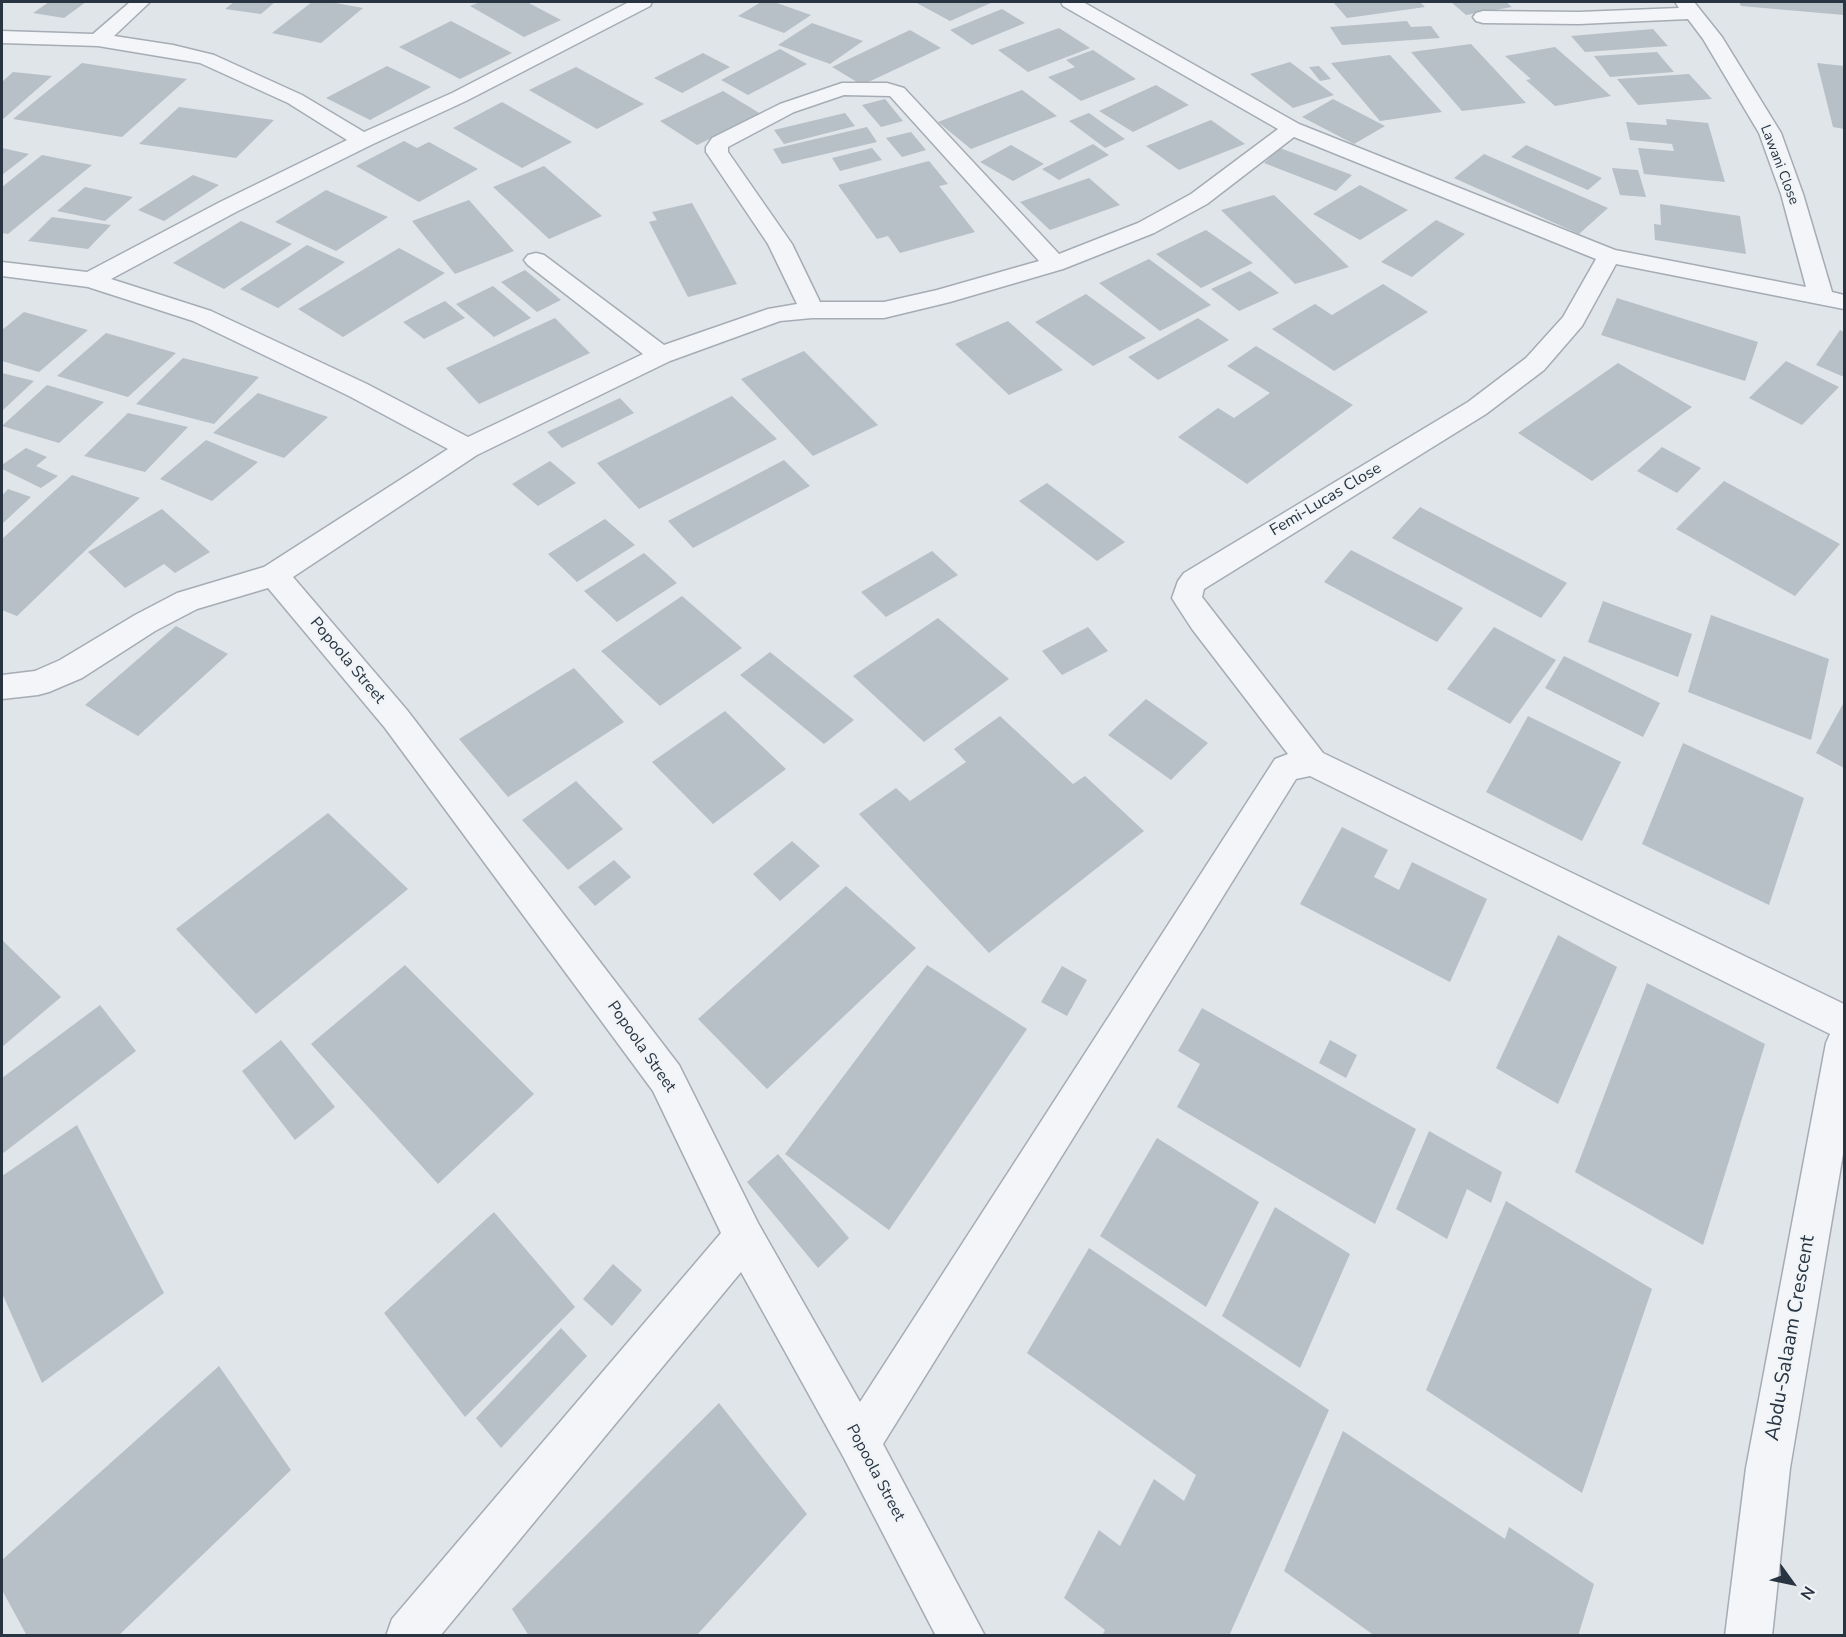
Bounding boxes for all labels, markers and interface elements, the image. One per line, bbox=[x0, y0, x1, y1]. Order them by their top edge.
street label: Lawani Close bbox=[1756, 123, 1802, 207]
street label: Femi-Lucas Close bbox=[1267, 459, 1385, 541]
street label: Popoola Street bbox=[305, 614, 389, 708]
street label: Popoola Street bbox=[603, 998, 679, 1096]
street label: Abdu-Salaam Crescent bbox=[1761, 1233, 1821, 1443]
street label: Popoola Street bbox=[841, 1421, 909, 1525]
north arrow bbox=[1762, 1553, 1822, 1613]
text: N bbox=[1795, 1582, 1820, 1604]

